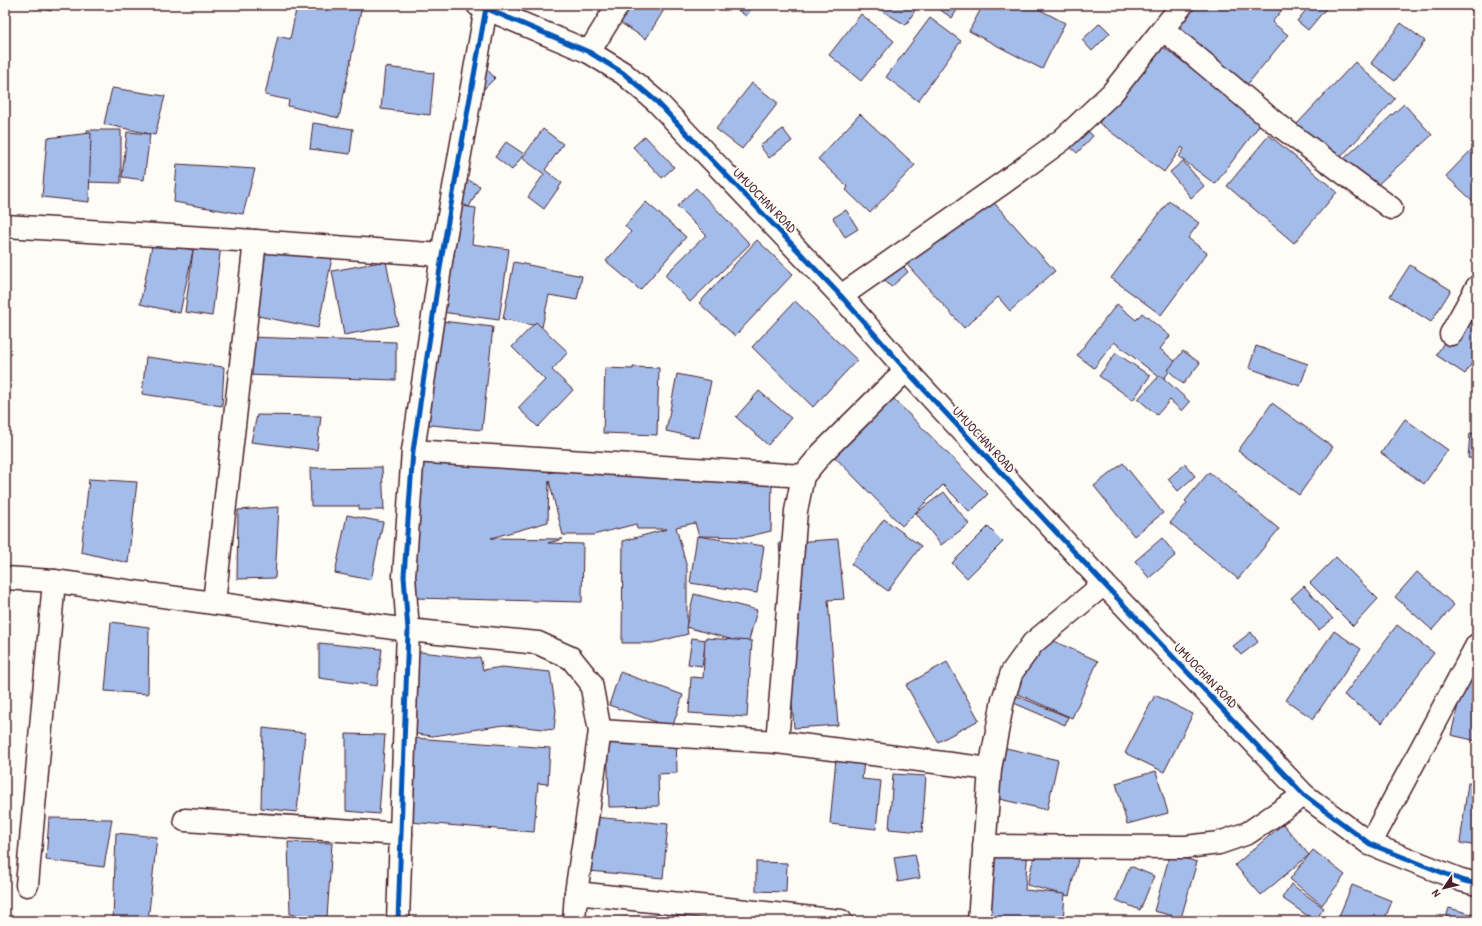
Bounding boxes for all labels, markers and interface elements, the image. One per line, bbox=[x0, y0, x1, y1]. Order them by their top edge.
street label: UMUOCHAN ROAD bbox=[729, 163, 801, 237]
street label: UMUOCHAN ROAD bbox=[949, 402, 1020, 477]
street label: UMUOCHAN ROAD bbox=[1170, 638, 1242, 712]
north arrow bbox=[1424, 868, 1464, 908]
text: N bbox=[1428, 887, 1443, 900]

